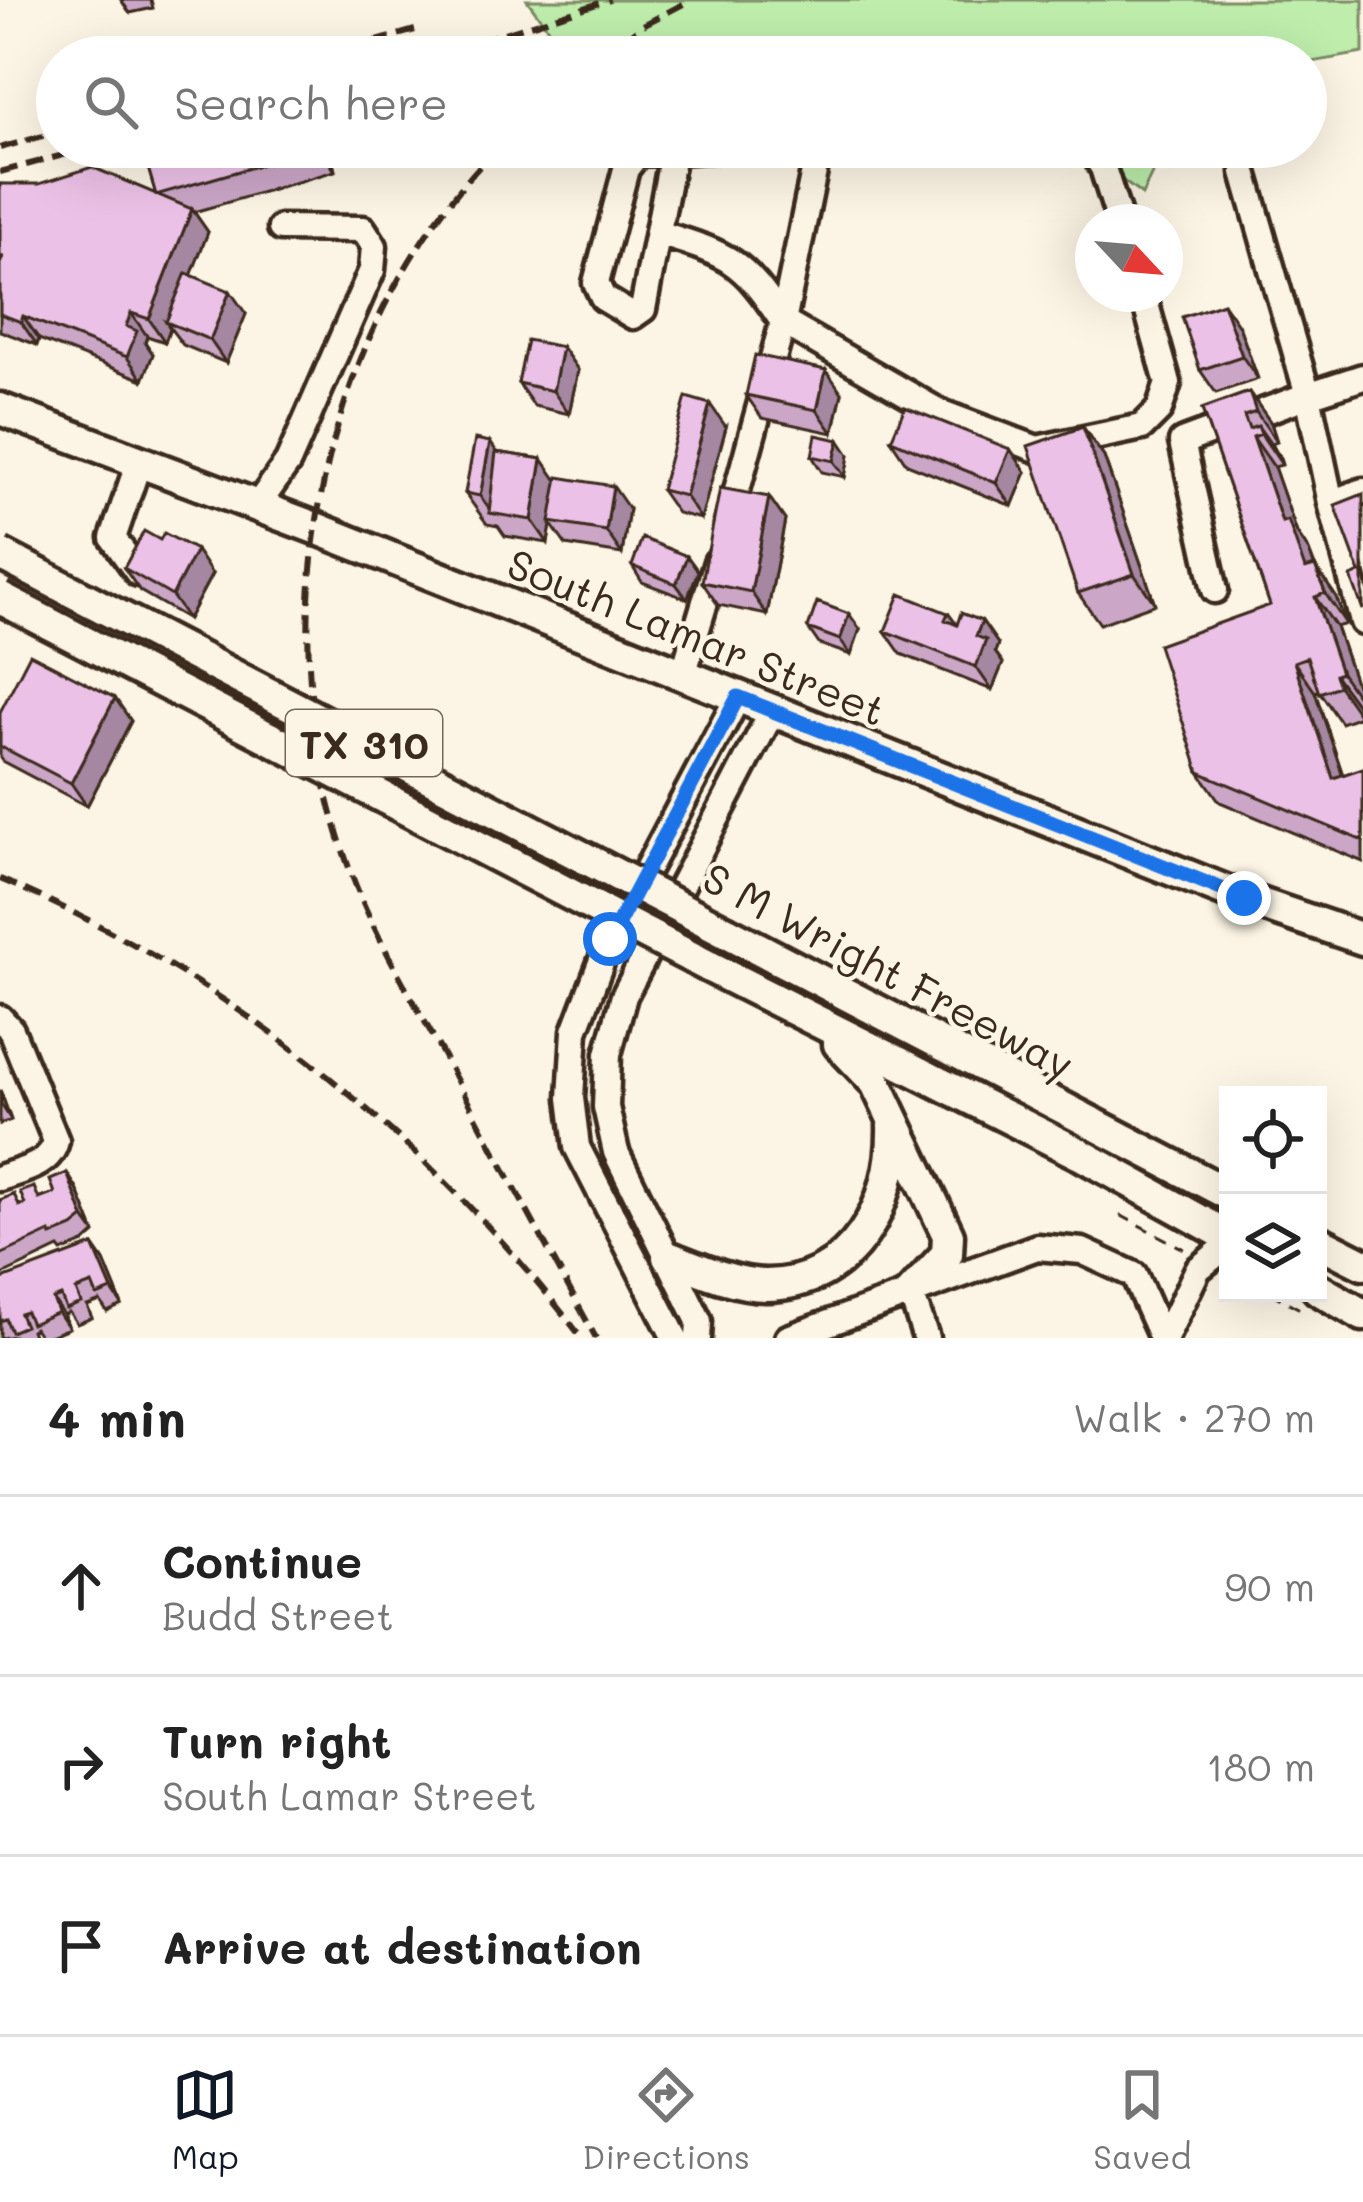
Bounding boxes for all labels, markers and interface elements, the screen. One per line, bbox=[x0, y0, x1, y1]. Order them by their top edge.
search box bbox=[36, 36, 1327, 168]
icon: search bbox=[78, 69, 144, 135]
text: Search here bbox=[174, 73, 448, 131]
north arrow bbox=[1075, 204, 1183, 312]
street label: South Lamar Street bbox=[500, 535, 894, 737]
road number: TX 310 bbox=[286, 710, 442, 776]
street label: S M Wright Freeway bbox=[694, 849, 1084, 1091]
route end bbox=[1217, 871, 1271, 925]
route start bbox=[583, 912, 637, 966]
map controls bbox=[1219, 1086, 1327, 1302]
button: locate bbox=[1219, 1086, 1327, 1194]
button: layers bbox=[1219, 1194, 1327, 1302]
text: 4 min bbox=[48, 1383, 186, 1450]
text: Walk · 270 m bbox=[1073, 1391, 1315, 1442]
text: Continue bbox=[162, 1531, 362, 1589]
icon: ahead bbox=[48, 1553, 114, 1619]
text: 90 m bbox=[1224, 1560, 1315, 1611]
text: Budd Street bbox=[162, 1589, 394, 1640]
text: Turn right bbox=[162, 1711, 391, 1769]
icon: right bbox=[48, 1733, 114, 1799]
text: 180 m bbox=[1206, 1740, 1315, 1791]
text: South Lamar Street bbox=[162, 1769, 536, 1820]
icon: arrive bbox=[48, 1913, 114, 1979]
text: Arrive at destination bbox=[162, 1917, 642, 1975]
tab: Map bbox=[172, 2062, 239, 2177]
tab: Directions bbox=[582, 2062, 750, 2177]
tab: Saved bbox=[1093, 2062, 1191, 2177]

